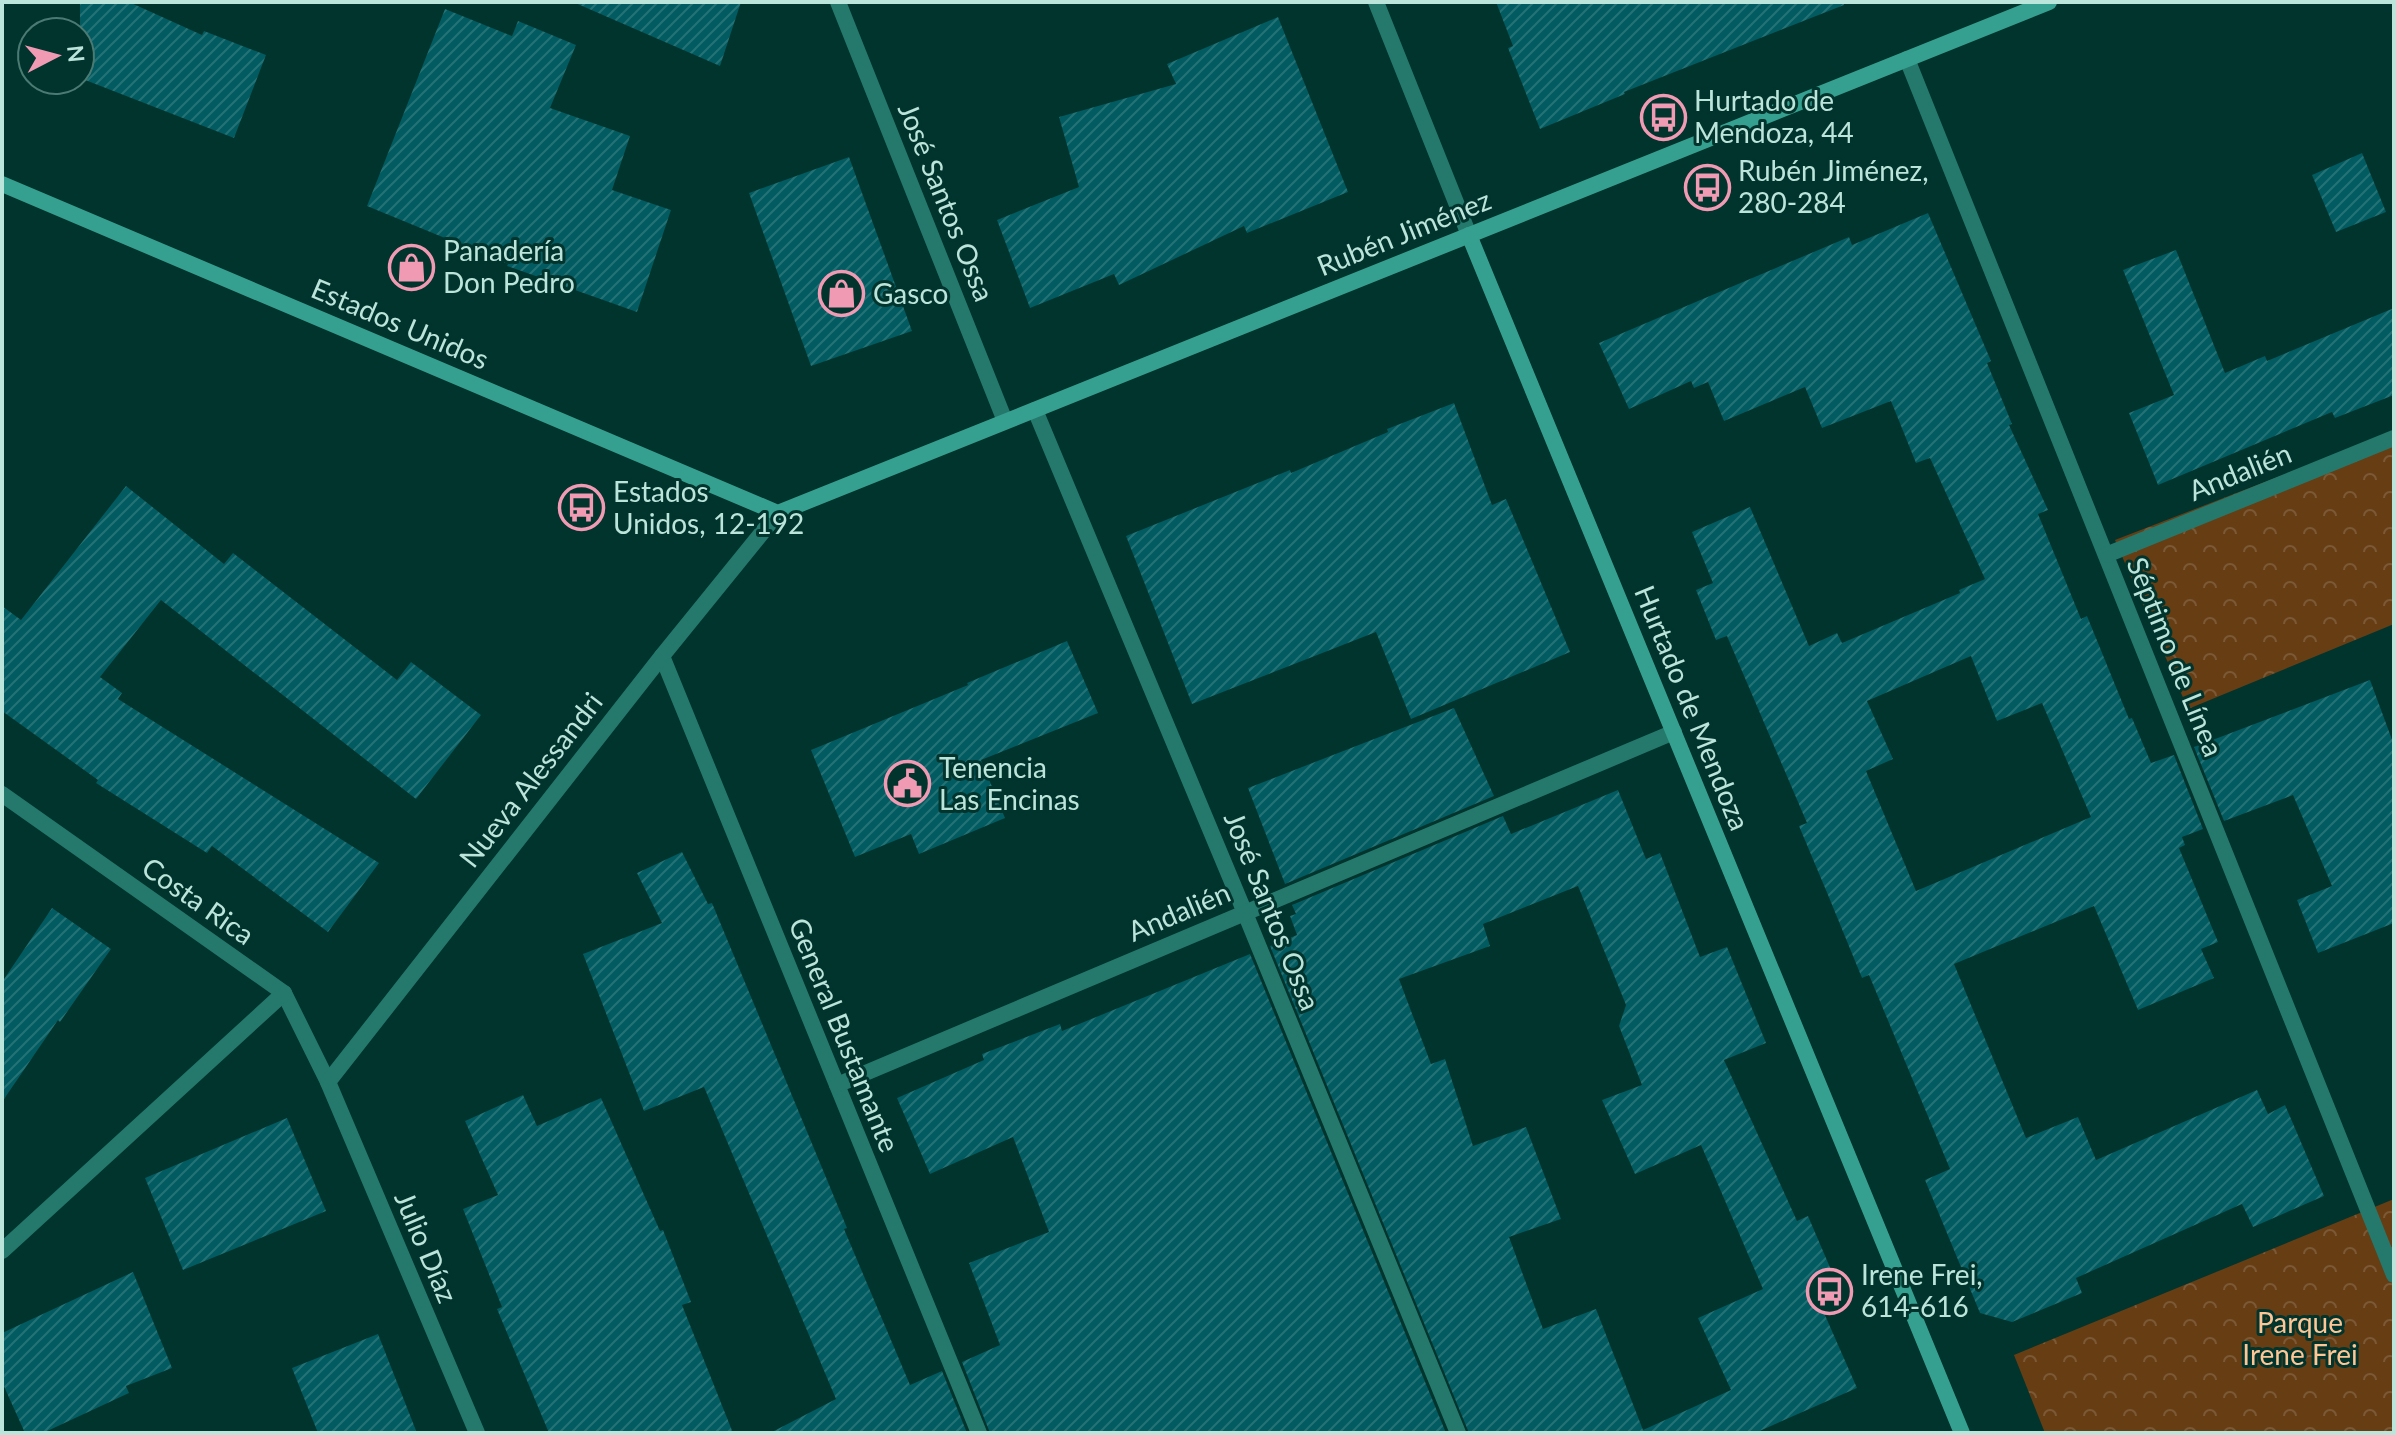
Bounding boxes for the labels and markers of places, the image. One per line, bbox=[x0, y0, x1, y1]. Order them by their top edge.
place label: Hurtado de Mendoza, 44 bbox=[1694, 83, 1854, 149]
bus stop icon: Hurtado de Mendoza, 44 bbox=[1639, 93, 1687, 141]
place label: Rubén Jiménez, 280-284 bbox=[1738, 153, 1929, 219]
bus stop icon: Rubén Jiménez, 280-284 bbox=[1683, 163, 1731, 211]
place label: Panadería Don Pedro bbox=[443, 233, 575, 299]
shop icon: Panadería Don Pedro bbox=[388, 243, 436, 291]
shop icon: Gasco bbox=[818, 270, 866, 318]
place label: Gasco bbox=[873, 276, 948, 310]
place label: Estados Unidos, 12-192 bbox=[613, 474, 804, 540]
bus stop icon: Estados Unidos, 12-192 bbox=[558, 484, 606, 532]
place label: Tenencia Las Encinas bbox=[939, 750, 1080, 816]
public building icon: Tenencia Las Encinas bbox=[884, 760, 932, 808]
place label: Irene Frei, 614-616 bbox=[1861, 1257, 1983, 1323]
bus stop icon: Irene Frei, 614-616 bbox=[1806, 1267, 1854, 1315]

